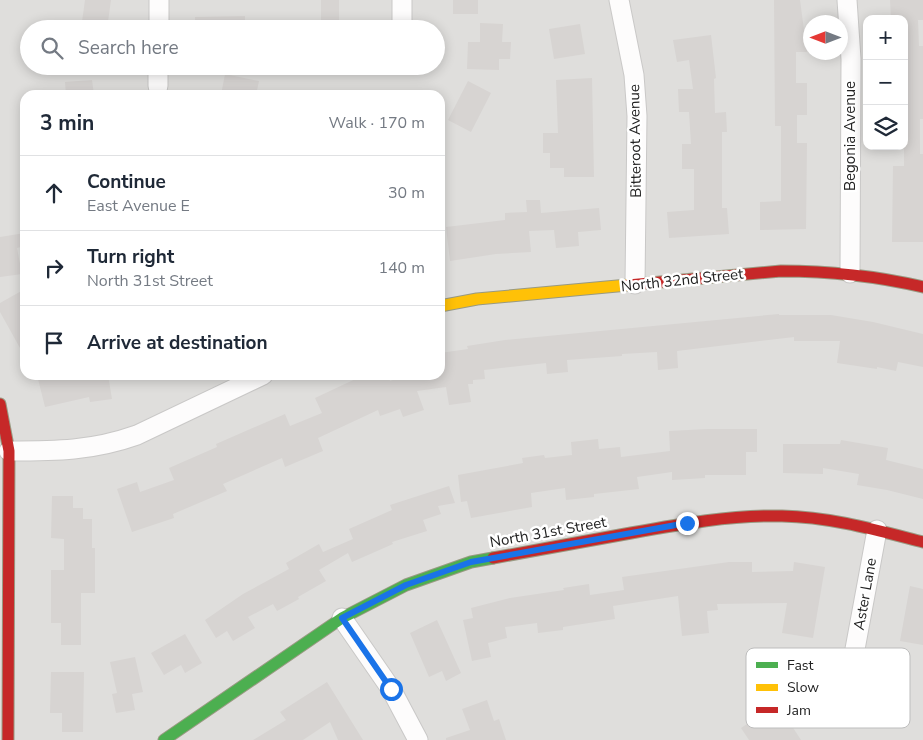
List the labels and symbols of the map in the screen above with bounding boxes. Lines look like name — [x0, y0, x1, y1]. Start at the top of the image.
north arrow — [803, 15, 848, 60]
street label: Begonia Avenue — [840, 81, 860, 191]
street label: Bitteroot Avenue — [624, 84, 646, 198]
street label: North 32nd Street — [620, 264, 745, 296]
street label: North 31st Street — [488, 512, 609, 552]
route end — [676, 512, 699, 535]
street label: Aster Lane — [849, 556, 881, 632]
legend — [746, 648, 910, 728]
text: Fast — [787, 656, 813, 675]
route start — [380, 678, 403, 701]
text: Slow — [787, 678, 819, 697]
text: Jam — [786, 701, 811, 720]

